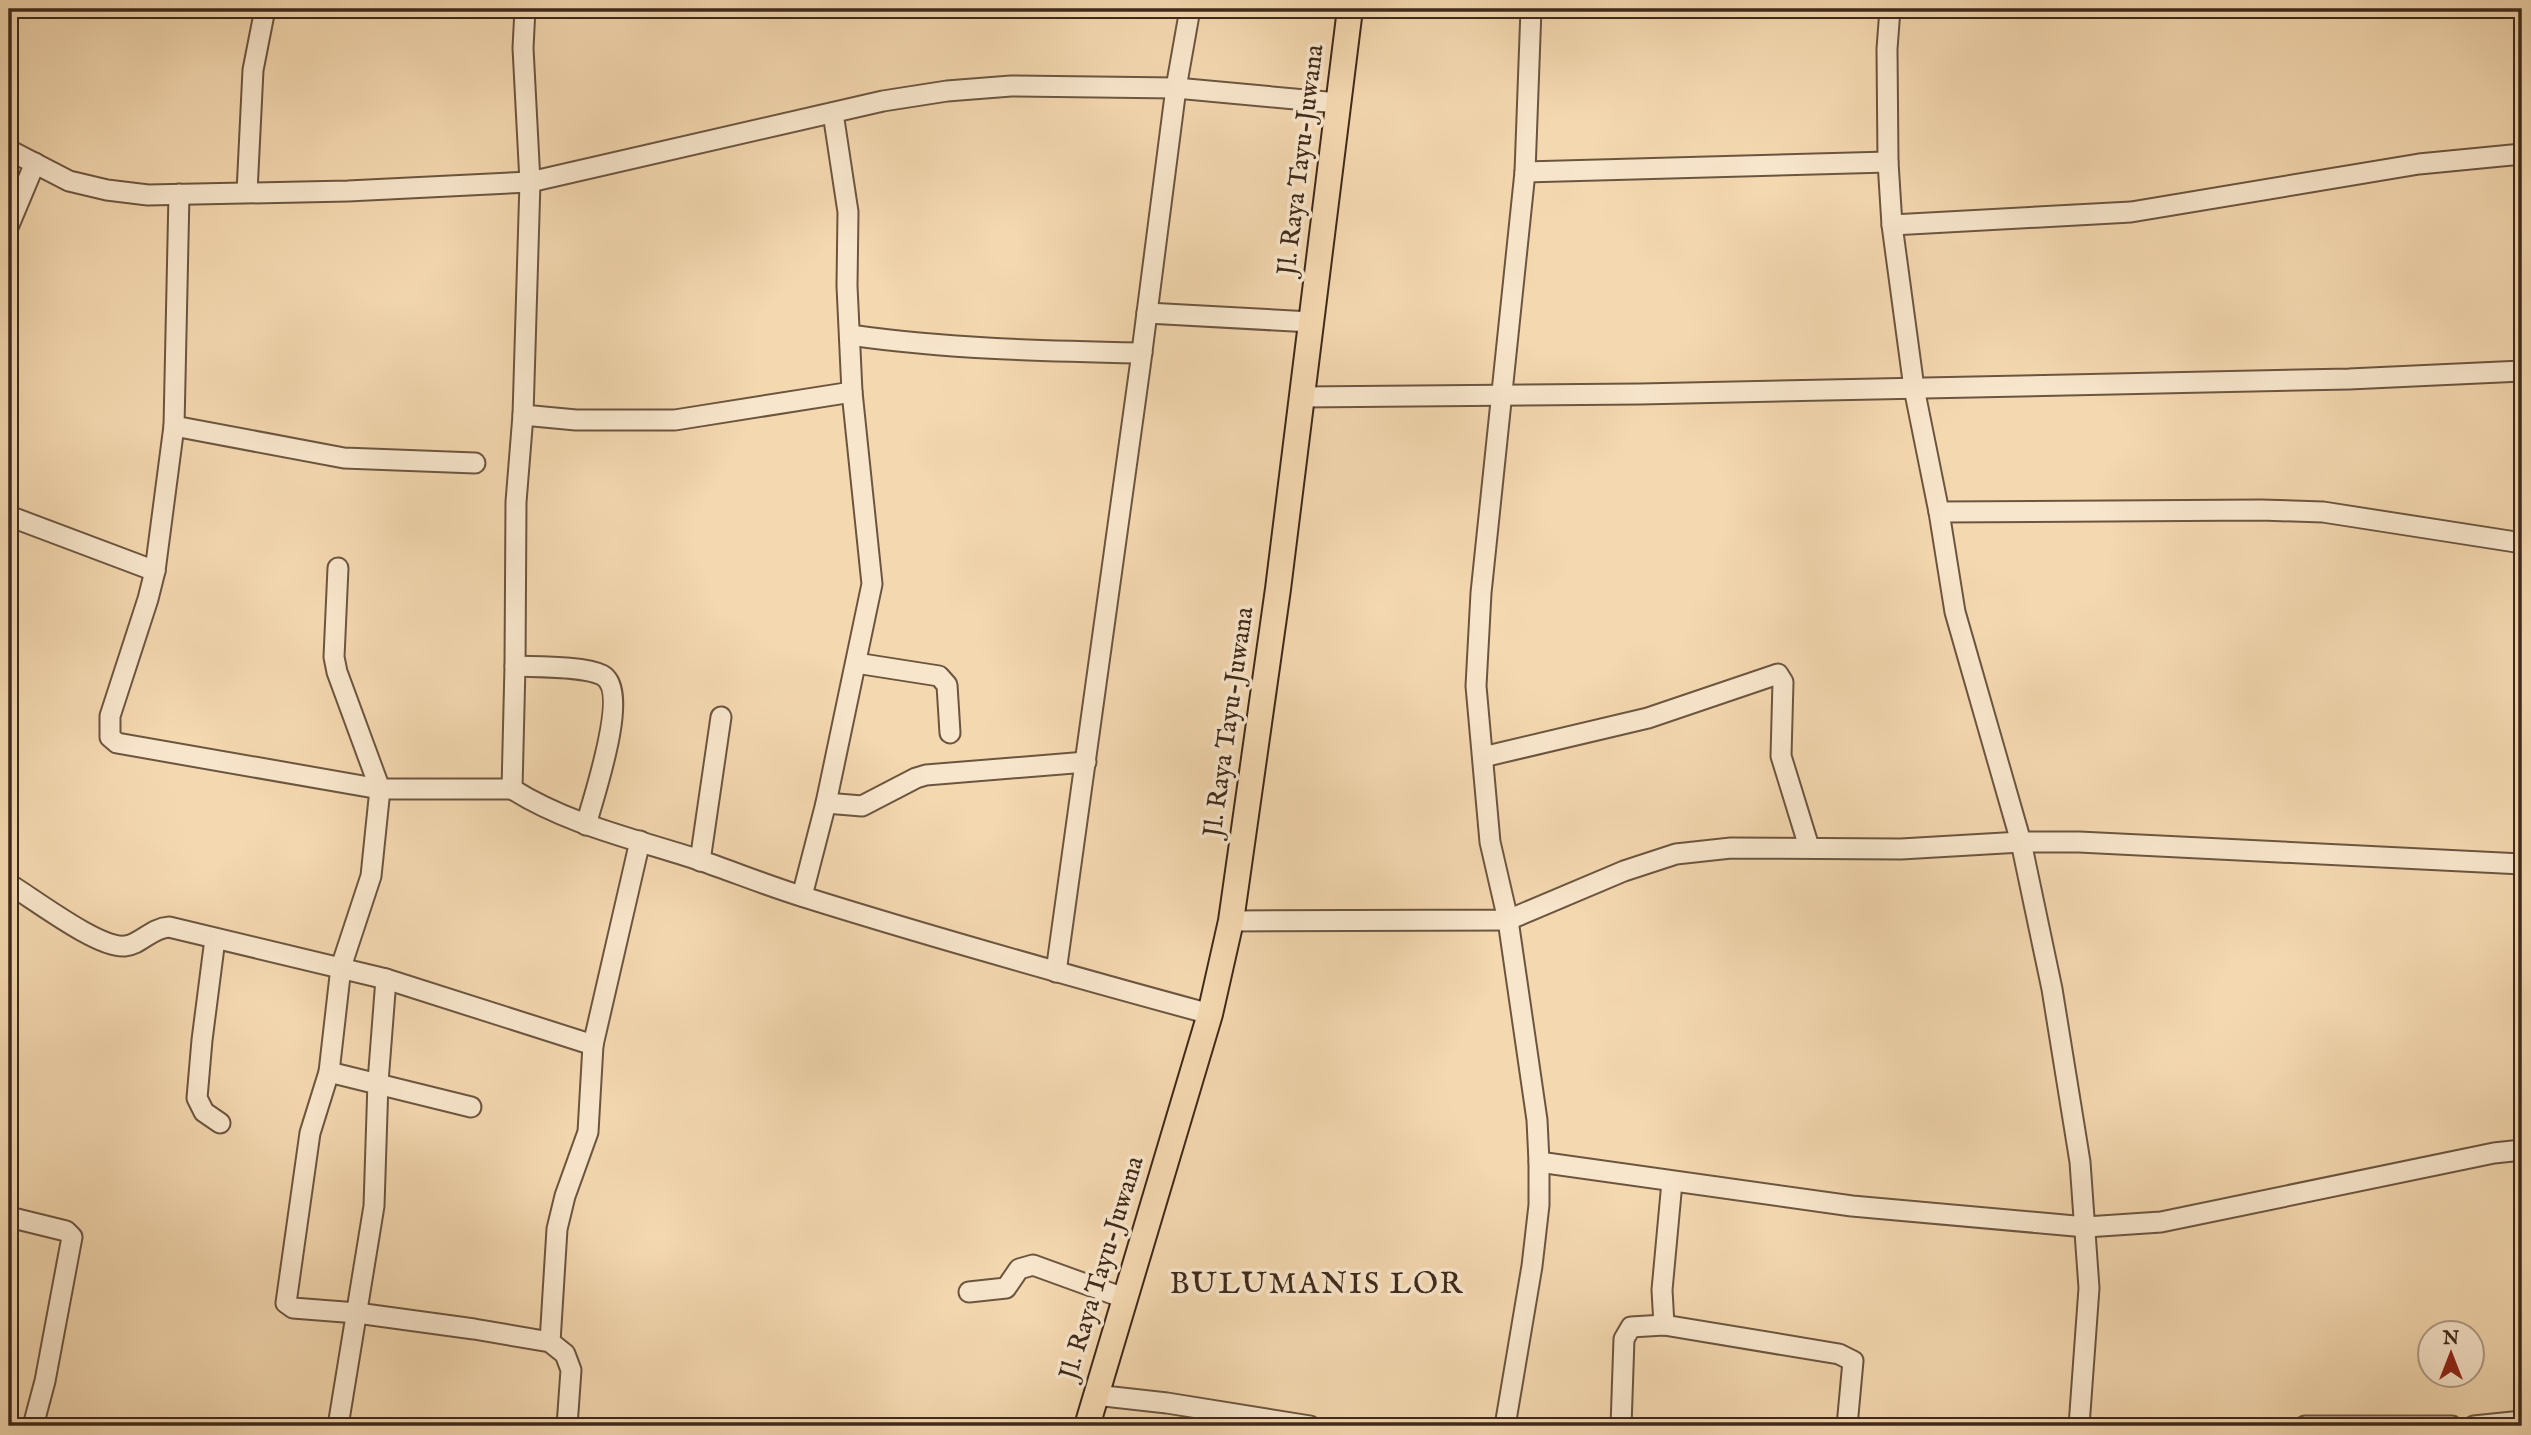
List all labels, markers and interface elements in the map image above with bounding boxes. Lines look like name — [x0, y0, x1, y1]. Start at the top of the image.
street label: Jl. Raya Tayu-Juwana — [1270, 42, 1332, 280]
street label: Jl. Raya Tayu-Juwana — [1196, 604, 1262, 842]
street label: Jl. Raya Tayu-Juwana — [1051, 1151, 1152, 1387]
district label: BULUMANIS LOR — [1170, 1266, 1464, 1304]
north arrow — [2416, 1320, 2486, 1390]
text: N — [2442, 1327, 2460, 1351]

